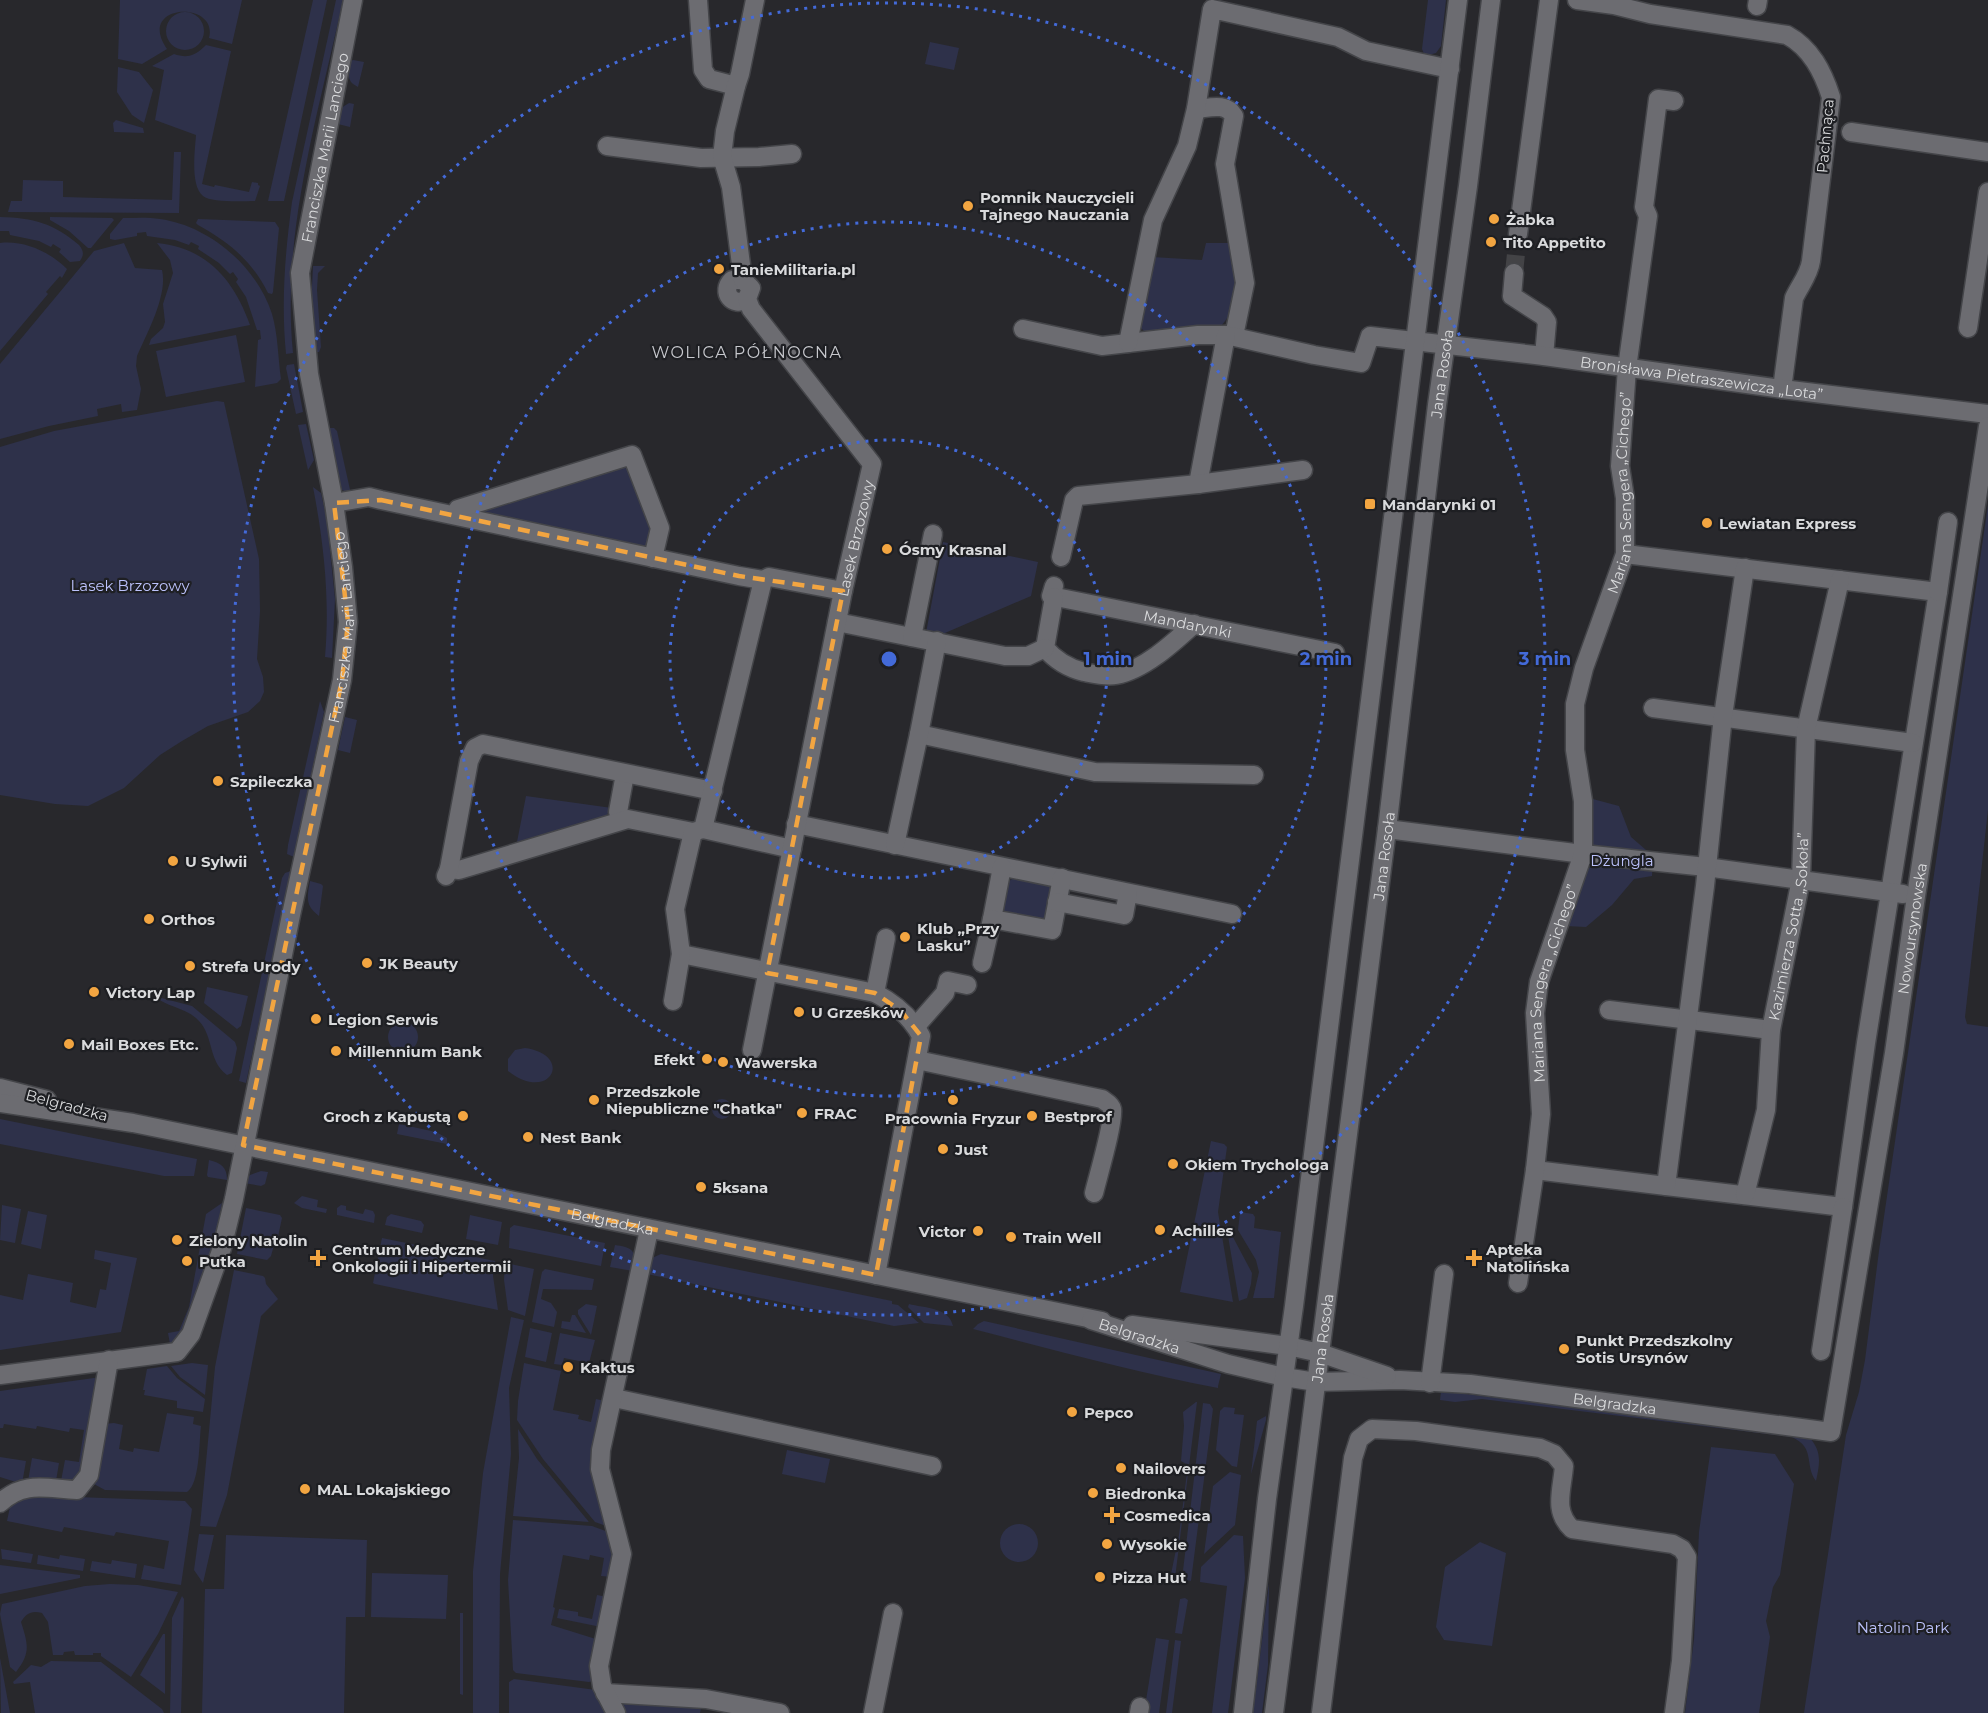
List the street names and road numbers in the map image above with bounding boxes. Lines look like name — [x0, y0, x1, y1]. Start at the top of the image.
street label: Franciszka Marii Lanciego — [297, 51, 352, 244]
street label: Pachnąca — [1812, 98, 1838, 174]
street label: Jana Rosoła — [1426, 328, 1457, 420]
street label: Bronisława Pietraszewicza „Lota” — [1579, 352, 1824, 403]
street label: Mariana Sengera „Cichego” — [1602, 391, 1635, 596]
street label: Lasek Brzozowy — [833, 477, 878, 598]
street label: Franciszka Marii Lanciego — [323, 530, 358, 725]
street label: Mandarynki — [1142, 605, 1234, 642]
street label: Jana Rosoła — [1368, 811, 1398, 902]
street label: Kazimierza Sotta „Sokoła” — [1764, 832, 1812, 1022]
street label: Nowoursynowska — [1893, 861, 1930, 996]
street label: Mariana Sengera „Cichego” — [1525, 882, 1581, 1083]
street label: Belgradzka — [24, 1085, 110, 1125]
street label: Belgradzka — [569, 1203, 656, 1239]
street label: Jana Rosoła — [1307, 1293, 1337, 1385]
street label: Belgradzka — [1096, 1314, 1183, 1358]
street label: Belgradzka — [1572, 1388, 1658, 1418]

